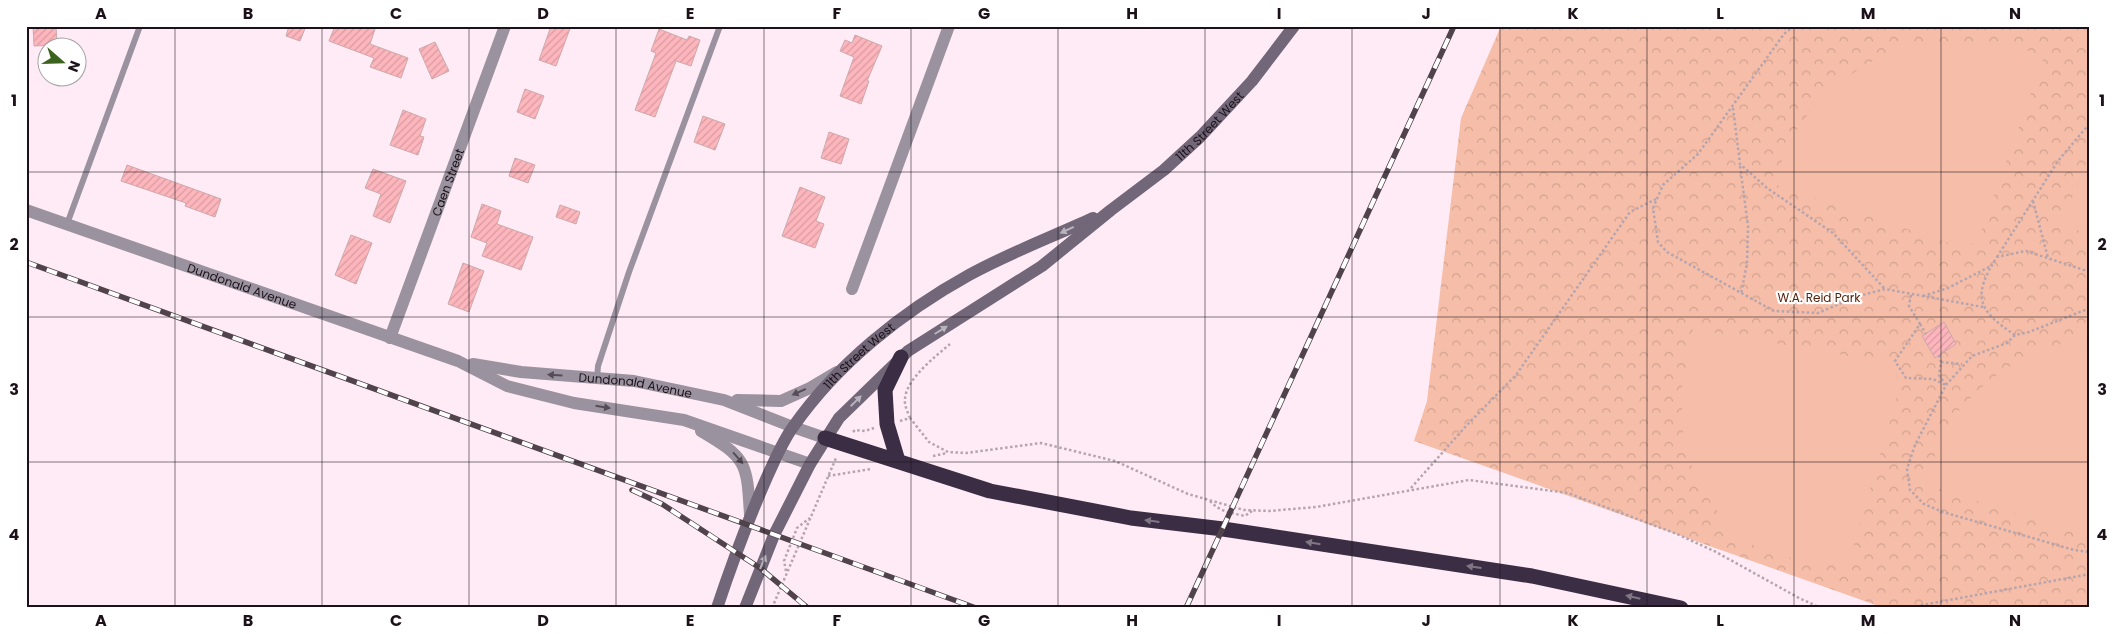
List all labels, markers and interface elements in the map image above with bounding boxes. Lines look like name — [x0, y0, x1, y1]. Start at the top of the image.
text: A — [95, 2, 107, 25]
text: B — [243, 2, 253, 25]
text: C — [390, 2, 402, 25]
text: D — [537, 2, 549, 25]
text: E — [686, 2, 694, 25]
text: F — [833, 2, 842, 25]
text: G — [978, 2, 990, 25]
text: H — [1126, 2, 1138, 25]
text: I — [1277, 2, 1281, 25]
text: J — [1421, 2, 1431, 25]
text: K — [1567, 2, 1579, 25]
text: L — [1716, 2, 1724, 25]
text: M — [1861, 2, 1875, 25]
text: N — [2009, 2, 2021, 25]
north arrow — [38, 38, 88, 88]
text: N — [63, 58, 85, 75]
street label: 11th Street West — [1171, 87, 1247, 164]
text: 1 — [11, 89, 17, 112]
text: 1 — [2099, 89, 2105, 112]
street label: Caen Street — [427, 146, 468, 218]
one-way arrow — [1060, 226, 1074, 234]
text: 2 — [9, 233, 19, 256]
text: 2 — [2097, 233, 2107, 256]
street label: Dundonald Avenue — [185, 259, 299, 313]
park label: W.A. Reid Park — [1778, 289, 1861, 306]
street label: 11th Street West — [819, 318, 898, 392]
one-way arrow — [935, 325, 948, 334]
street label: Dundonald Avenue — [578, 368, 694, 402]
one-way arrow — [547, 370, 563, 378]
text: 3 — [9, 378, 19, 401]
text: 3 — [2097, 378, 2107, 401]
one-way arrow — [792, 389, 806, 397]
one-way arrow — [850, 395, 862, 407]
one-way arrow — [595, 404, 611, 412]
one-way arrow — [732, 452, 743, 465]
one-way arrow — [1144, 517, 1160, 525]
text: 4 — [9, 523, 20, 546]
text: 4 — [2097, 523, 2108, 546]
one-way arrow — [1305, 539, 1321, 547]
one-way arrow — [759, 555, 767, 569]
one-way arrow — [1465, 563, 1481, 571]
one-way arrow — [1626, 593, 1641, 601]
text: A — [95, 609, 107, 632]
text: B — [243, 609, 253, 632]
text: C — [390, 609, 402, 632]
text: D — [537, 609, 549, 632]
text: E — [686, 609, 694, 632]
text: F — [833, 609, 842, 632]
text: G — [978, 609, 990, 632]
text: H — [1126, 609, 1138, 632]
text: I — [1277, 609, 1281, 632]
text: J — [1421, 609, 1431, 632]
text: K — [1567, 609, 1579, 632]
text: L — [1716, 609, 1724, 632]
text: M — [1861, 609, 1875, 632]
text: N — [2009, 609, 2021, 632]

